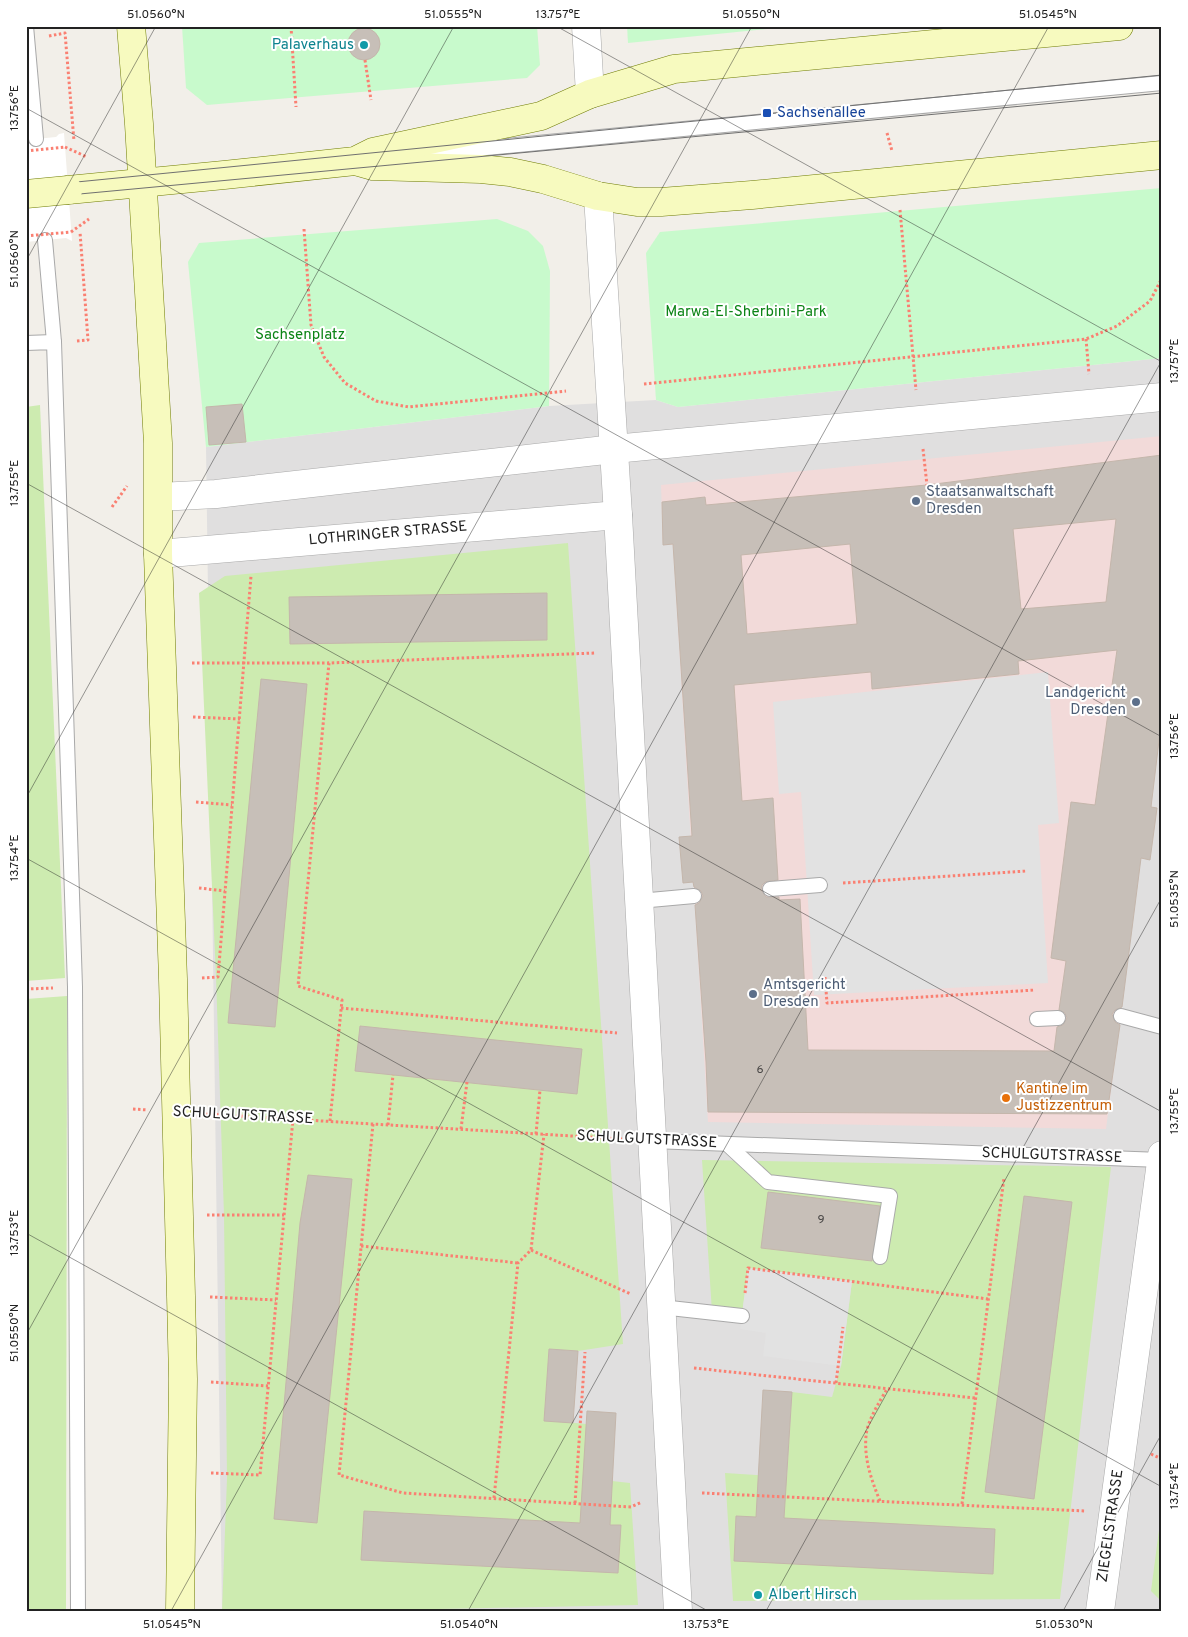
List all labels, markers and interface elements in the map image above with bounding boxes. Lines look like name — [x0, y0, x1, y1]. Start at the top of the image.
text: 51.0560°N — [127, 7, 185, 23]
text: 51.0555°N — [424, 7, 482, 23]
text: 13.757°E — [535, 7, 581, 23]
text: 51.0550°N — [722, 7, 780, 23]
text: 51.0545°N — [1019, 7, 1077, 23]
place label: Palaverhaus — [272, 36, 354, 55]
marker: Palaverhaus — [358, 39, 370, 51]
text: 13.756°E — [7, 85, 23, 131]
place label: Sachsenallee — [777, 104, 866, 123]
marker: Sachsenallee — [761, 107, 773, 119]
text: 51.0560°N — [7, 230, 23, 288]
park label: Marwa-El-Sherbini-Park — [665, 303, 827, 322]
park label: Sachsenplatz — [255, 326, 345, 345]
text: 13.757°E — [1167, 338, 1183, 384]
text: 13.755°E — [7, 460, 23, 506]
place label: Staatsanwaltschaft Dresden — [926, 483, 1054, 519]
marker: Staatsanwaltschaft Dresden — [910, 495, 922, 507]
street label: LOTHRINGER STRASSE — [308, 518, 468, 550]
place label: Landgericht Dresden — [1045, 684, 1126, 720]
marker: Landgericht Dresden — [1130, 696, 1142, 708]
text: 13.756°E — [1167, 713, 1183, 759]
text: 13.754°E — [7, 835, 23, 881]
text: 51.0535°N — [1167, 870, 1183, 928]
place label: Amtsgericht Dresden — [763, 976, 846, 1012]
marker: Amtsgericht Dresden — [747, 988, 759, 1000]
house number: 6 — [756, 1062, 764, 1078]
place label: Kantine im Justizzentrum — [1016, 1080, 1112, 1116]
text: 13.755°E — [1167, 1088, 1183, 1134]
marker: Kantine im Justizzentrum — [1000, 1092, 1012, 1104]
street label: SCHULGUTSTRASSE — [172, 1103, 314, 1129]
street label: SCHULGUTSTRASSE — [576, 1127, 718, 1153]
street label: SCHULGUTSTRASSE — [981, 1144, 1123, 1168]
text: 13.753°E — [7, 1210, 23, 1256]
house number: 9 — [817, 1212, 825, 1228]
text: 51.0550°N — [7, 1304, 23, 1362]
text: 13.754°E — [1167, 1463, 1183, 1509]
street label: ZIEGELSTRASSE — [1094, 1468, 1128, 1584]
place label: Albert Hirsch — [768, 1586, 857, 1605]
marker: Albert Hirsch — [752, 1589, 764, 1601]
text: 51.0545°N — [143, 1617, 201, 1633]
text: 51.0540°N — [440, 1617, 498, 1633]
text: 13.753°E — [683, 1617, 729, 1633]
text: 51.0530°N — [1035, 1617, 1093, 1633]

